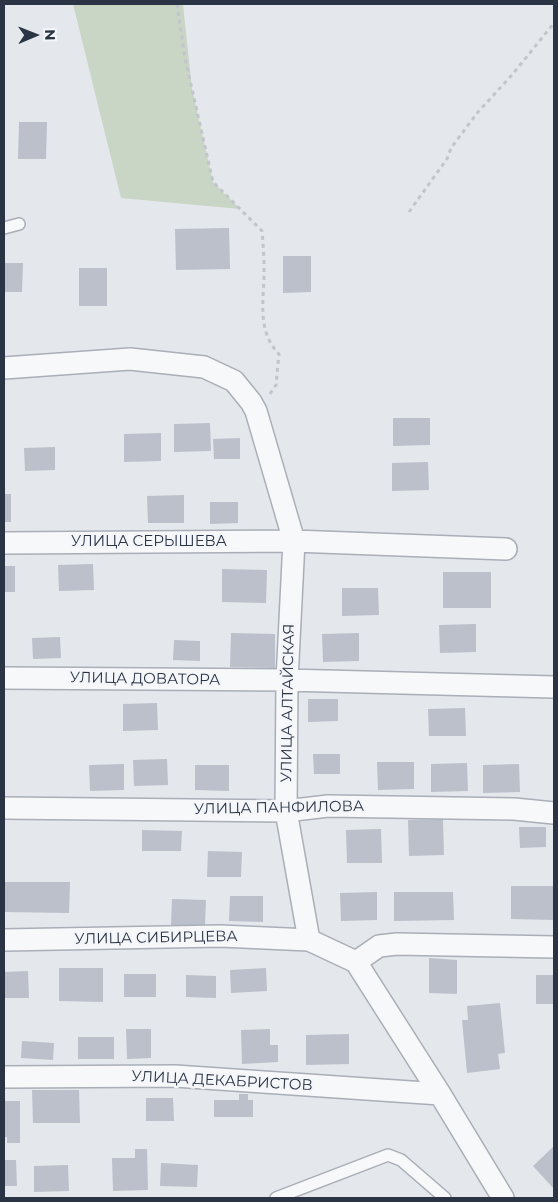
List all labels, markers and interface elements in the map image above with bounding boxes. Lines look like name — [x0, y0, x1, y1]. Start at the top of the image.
north arrow — [10, 10, 60, 60]
text: N — [41, 29, 59, 41]
street label: УЛИЦА СЕРЫШЕВА — [71, 533, 227, 551]
street label: УЛИЦА АЛТАЙСКАЯ — [278, 624, 298, 782]
street label: УЛИЦА ДОВАТОРА — [70, 669, 220, 689]
street label: УЛИЦА ПАНФИЛОВА — [194, 798, 364, 818]
street label: УЛИЦА СИБИРЦЕВА — [74, 928, 238, 948]
street label: УЛИЦА ДЕКАБРИСТОВ — [131, 1067, 313, 1095]

